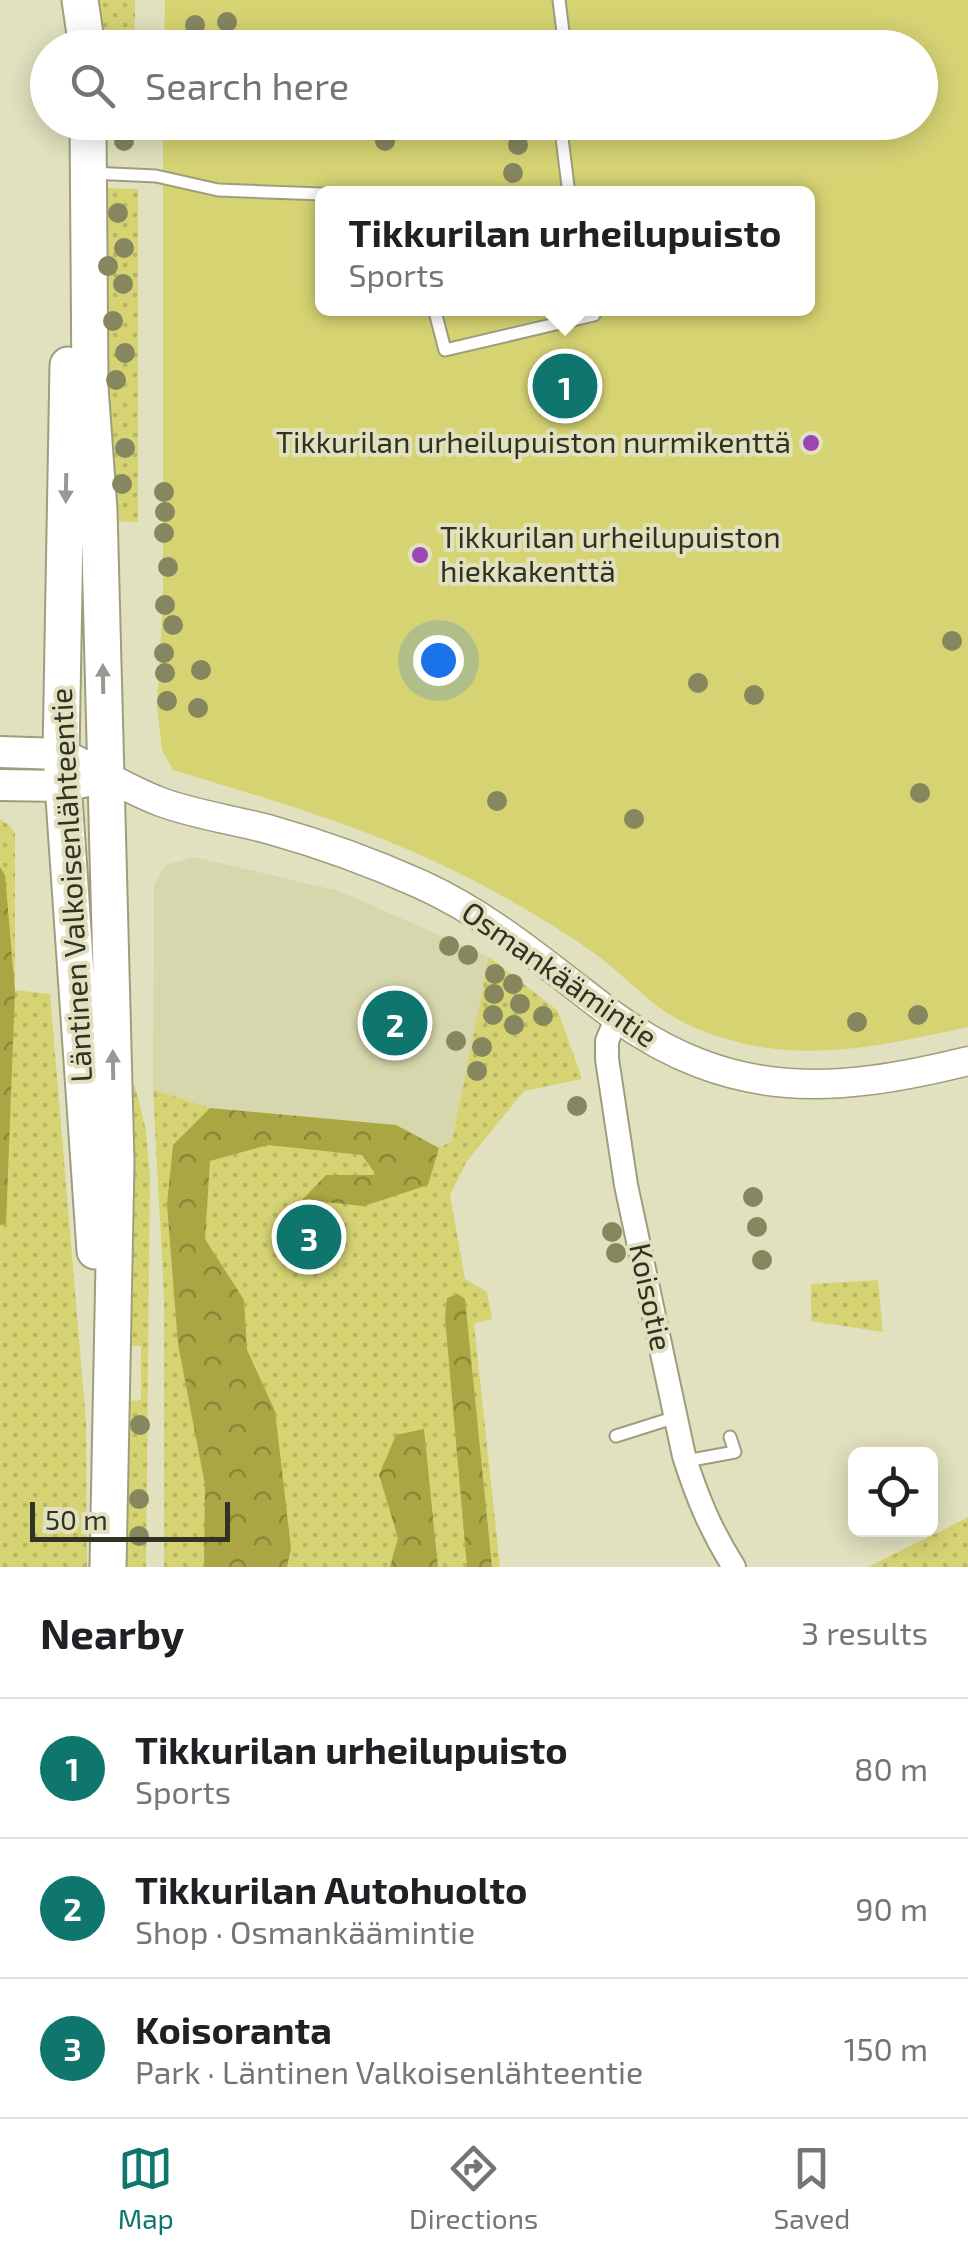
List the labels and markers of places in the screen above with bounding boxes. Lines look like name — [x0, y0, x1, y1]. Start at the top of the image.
pin: 1 — [532, 348, 598, 424]
place label: Tikkurilan urheilupuiston nurmikenttä — [276, 423, 791, 459]
marker: Tikkurilan urheilupuiston nurmikenttä — [800, 432, 822, 454]
place label: Tikkurilan urheilupuiston hiekkakenttä — [440, 518, 781, 588]
marker: Tikkurilan urheilupuiston hiekkakenttä — [409, 544, 431, 566]
pin: 2 — [362, 986, 428, 1060]
pin: 3 — [276, 1200, 342, 1274]

